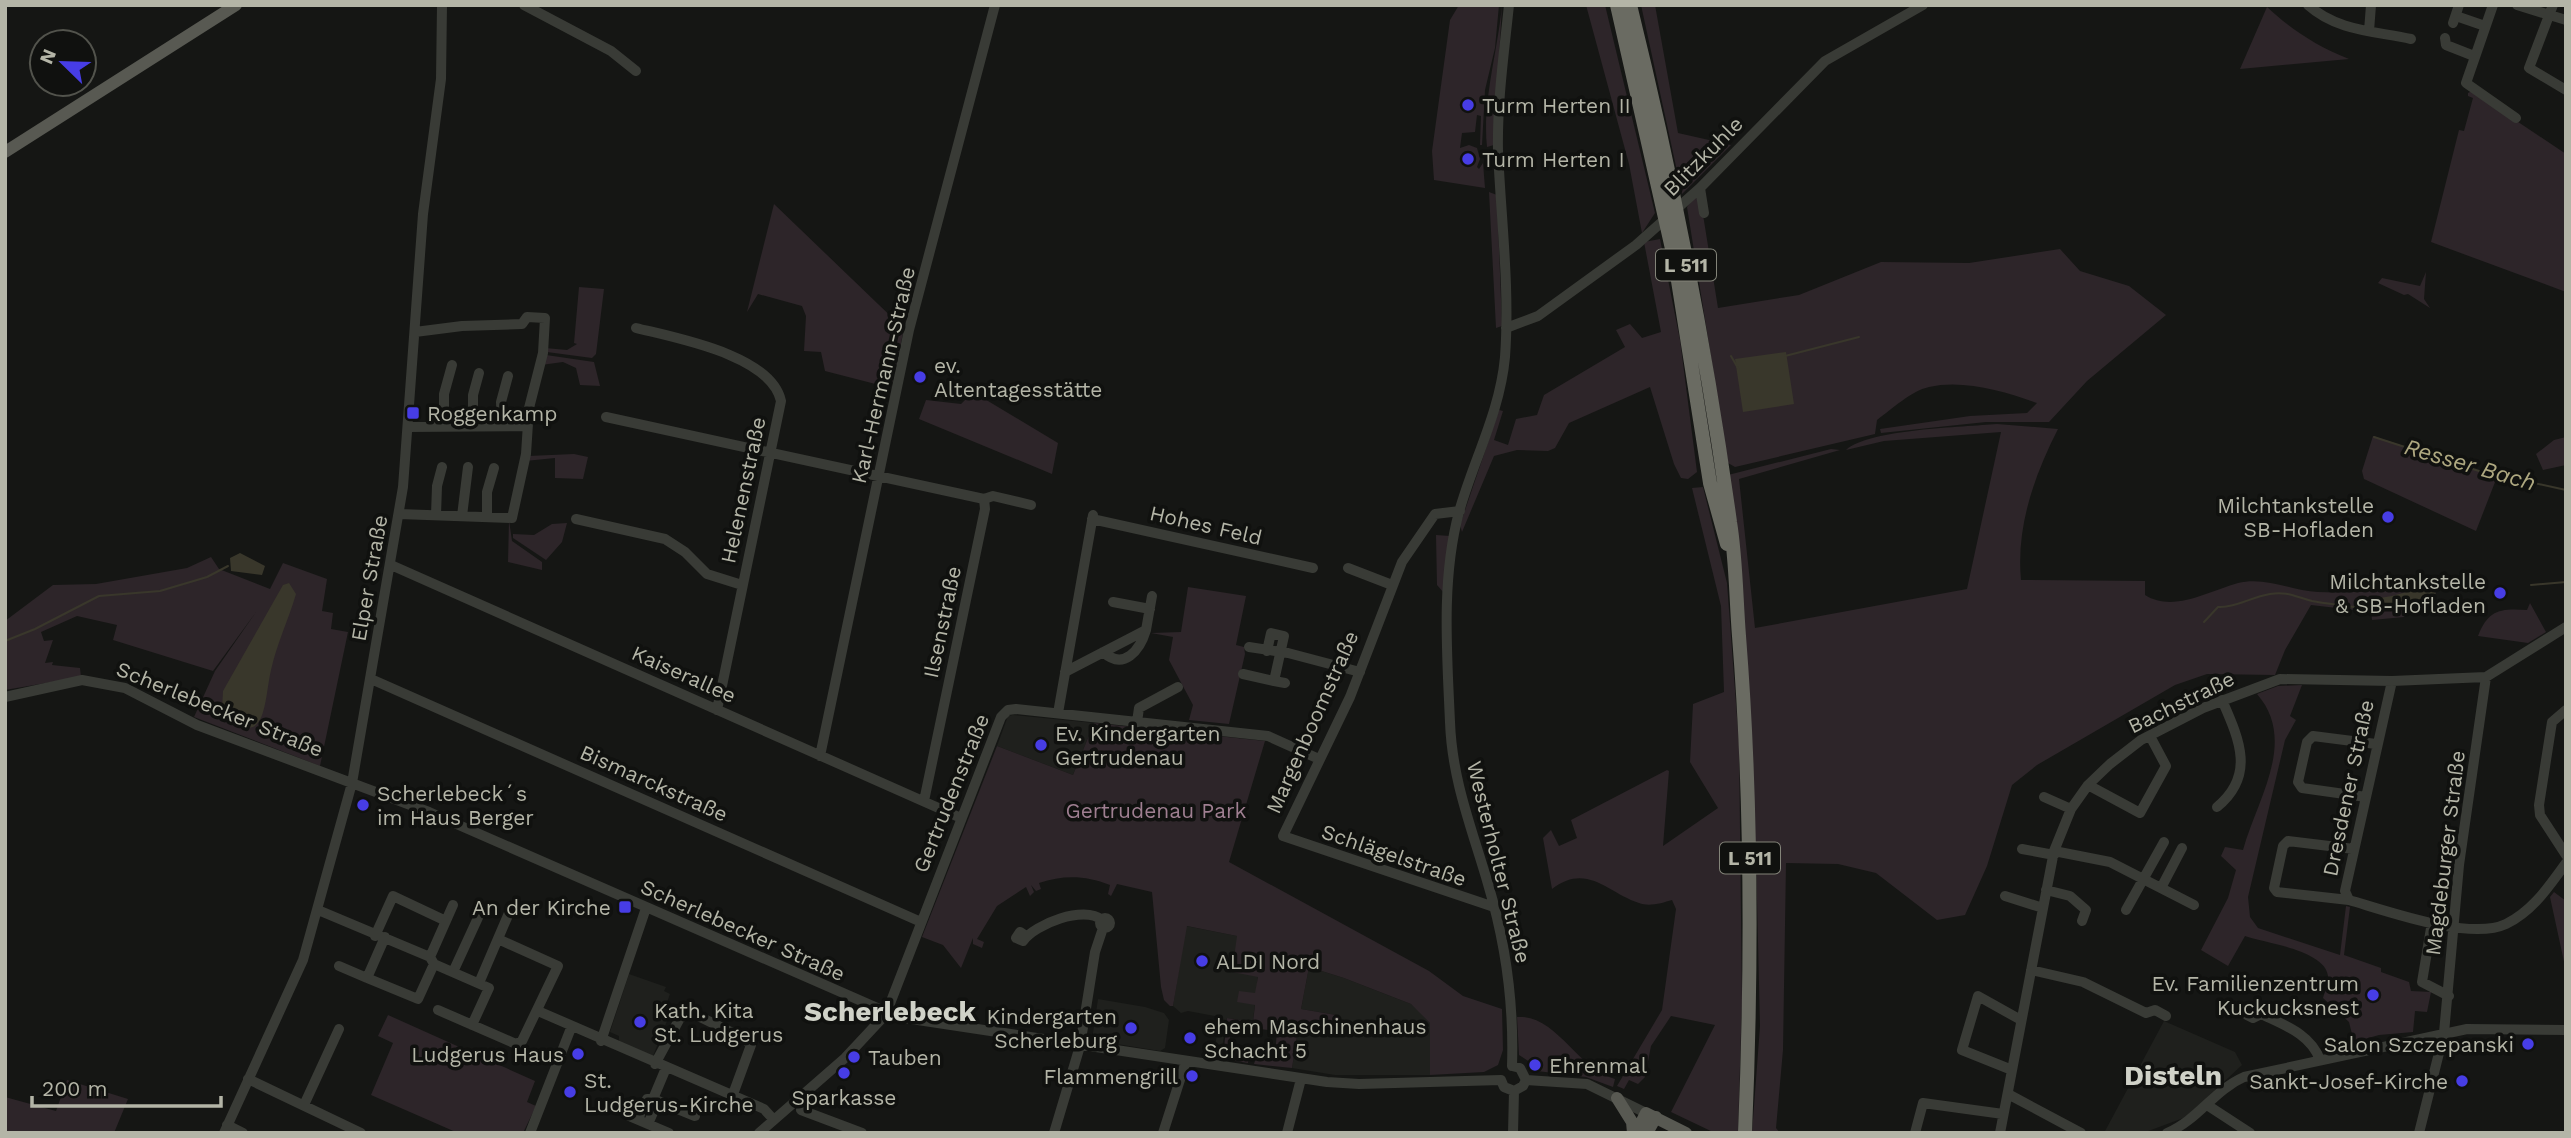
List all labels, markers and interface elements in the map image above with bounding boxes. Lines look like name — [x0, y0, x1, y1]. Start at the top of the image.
north arrow — [28, 28, 98, 98]
text: N — [34, 46, 61, 68]
place label: Turm Herten II — [1482, 93, 1631, 118]
marker: Turm Herten II — [1460, 97, 1476, 113]
street label: Blitzkuhle — [1658, 111, 1748, 201]
place label: Turm Herten I — [1482, 147, 1625, 172]
marker: Turm Herten I — [1460, 151, 1476, 167]
road number: L 511 — [1656, 249, 1716, 280]
street label: Karl-Hermann-Straße — [846, 264, 920, 486]
place label: ev. Altentagesstätte — [934, 353, 1102, 402]
marker: ev. Altentagesstätte — [912, 369, 928, 385]
place label: Roggenkamp — [427, 401, 557, 426]
marker: Roggenkamp — [405, 405, 421, 421]
street label: Helenenstraße — [715, 414, 771, 566]
water label: Resser Bach — [2401, 433, 2539, 497]
place label: Milchtankstelle SB-Hofladen — [2217, 493, 2374, 542]
street label: Hohes Feld — [1147, 500, 1265, 550]
marker: Milchtankstelle SB-Hofladen — [2380, 509, 2396, 525]
street label: Elper Straße — [346, 513, 392, 643]
street label: Ilsenstraße — [918, 564, 966, 680]
place label: Milchtankstelle & SB-Hofladen — [2329, 569, 2486, 618]
marker: Milchtankstelle & SB-Hofladen — [2492, 585, 2508, 601]
street label: Margenboomstraße — [1260, 627, 1364, 817]
street label: Kaiserallee — [628, 640, 740, 708]
street label: Scherlebecker Straße — [113, 656, 327, 762]
street label: Bachstraße — [2124, 665, 2238, 739]
street label: Dresdener Straße — [2317, 698, 2379, 878]
street label: Gertrudenstraße — [908, 710, 994, 876]
place label: Ev. Kindergarten Gertrudenau — [1055, 721, 1220, 770]
marker: Ev. Kindergarten Gertrudenau — [1033, 737, 1049, 753]
street label: Bismarckstraße — [576, 739, 732, 827]
street label: Magdeburger Straße — [2420, 749, 2470, 957]
street label: Westerholter Straße — [1462, 758, 1536, 966]
place label: Scherlebeck´s im Haus Berger — [377, 781, 534, 830]
marker: Scherlebeck´s im Haus Berger — [355, 797, 371, 813]
park label: Gertrudenau Park — [1065, 798, 1247, 823]
street label: Schlägelstraße — [1318, 819, 1470, 891]
road number: L 511 — [1720, 842, 1780, 874]
street label: Scherlebecker Straße — [637, 874, 849, 986]
place label: An der Kirche — [472, 895, 611, 920]
marker: An der Kirche — [617, 899, 633, 915]
place label: ALDI Nord — [1216, 949, 1320, 974]
marker: ALDI Nord — [1194, 953, 1210, 969]
place label: Ev. Familienzentrum Kuckucksnest — [2151, 971, 2359, 1020]
marker: Ev. Familienzentrum Kuckucksnest — [2365, 987, 2381, 1003]
district label: Scherlebeck — [804, 995, 977, 1028]
place label: Kath. Kita St. Ludgerus — [654, 998, 783, 1047]
place label: Kindergarten Scherleburg — [986, 1004, 1118, 1053]
marker: Kath. Kita St. Ludgerus — [632, 1014, 648, 1030]
place label: ehem Maschinenhaus Schacht 5 — [1204, 1014, 1427, 1063]
marker: Kindergarten Scherleburg — [1123, 1020, 1139, 1036]
marker: ehem Maschinenhaus Schacht 5 — [1182, 1030, 1198, 1046]
place label: Salon Szczepanski — [2324, 1032, 2514, 1057]
marker: Salon Szczepanski — [2520, 1036, 2536, 1052]
place label: Ludgerus Haus — [411, 1042, 564, 1067]
place label: Tauben — [868, 1045, 942, 1070]
marker: Ludgerus Haus — [570, 1046, 586, 1062]
marker: Tauben — [846, 1049, 862, 1065]
place label: Ehrenmal — [1549, 1053, 1648, 1078]
marker: Ehrenmal — [1527, 1057, 1543, 1073]
district label: Disteln — [2124, 1059, 2222, 1092]
scale bar — [32, 1064, 220, 1108]
place label: Flammengrill — [1044, 1064, 1179, 1089]
marker: Sparkasse — [836, 1065, 852, 1081]
place label: St. Ludgerus-Kirche — [584, 1068, 754, 1117]
marker: Flammengrill — [1184, 1068, 1200, 1084]
place label: Sankt-Josef-Kirche — [2249, 1069, 2448, 1094]
marker: Sankt-Josef-Kirche — [2454, 1073, 2470, 1089]
text: 200 m — [42, 1076, 108, 1101]
marker: St. Ludgerus-Kirche — [562, 1084, 578, 1100]
place label: Sparkasse — [792, 1085, 896, 1110]

